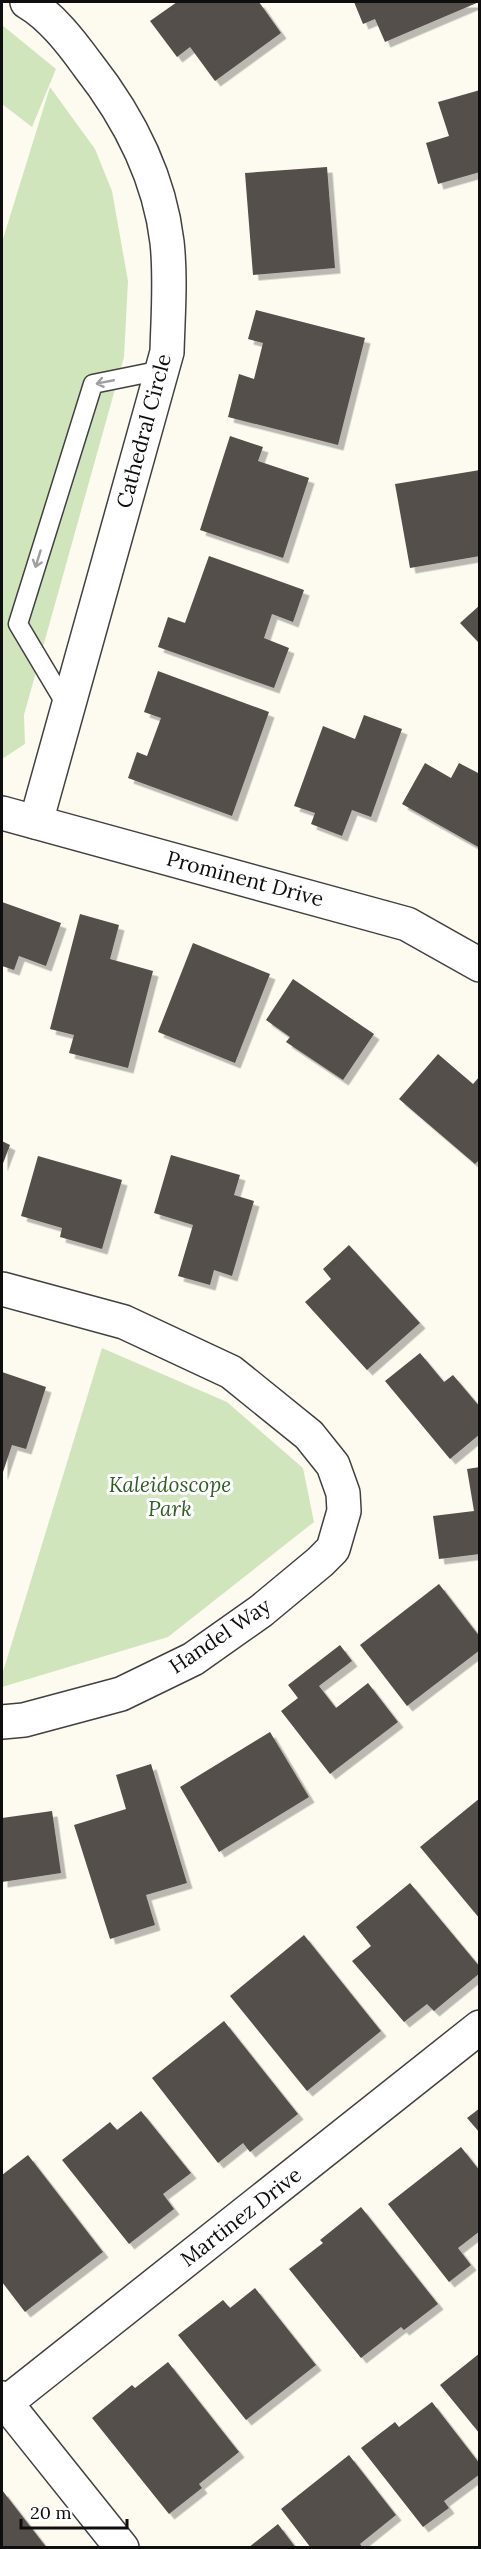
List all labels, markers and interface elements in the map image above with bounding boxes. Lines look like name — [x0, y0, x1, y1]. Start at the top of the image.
street label: Cathedral Circle — [110, 351, 177, 511]
one-way arrow — [95, 377, 115, 388]
one-way arrow — [32, 549, 43, 568]
street label: Prominent Drive — [164, 845, 327, 912]
park label: Kaleidoscope Park — [109, 1471, 231, 1522]
street label: Handel Way — [164, 1592, 276, 1679]
street label: Martinez Drive — [175, 2161, 307, 2272]
scale bar — [21, 2492, 128, 2530]
text: 20 m — [30, 2501, 72, 2524]

